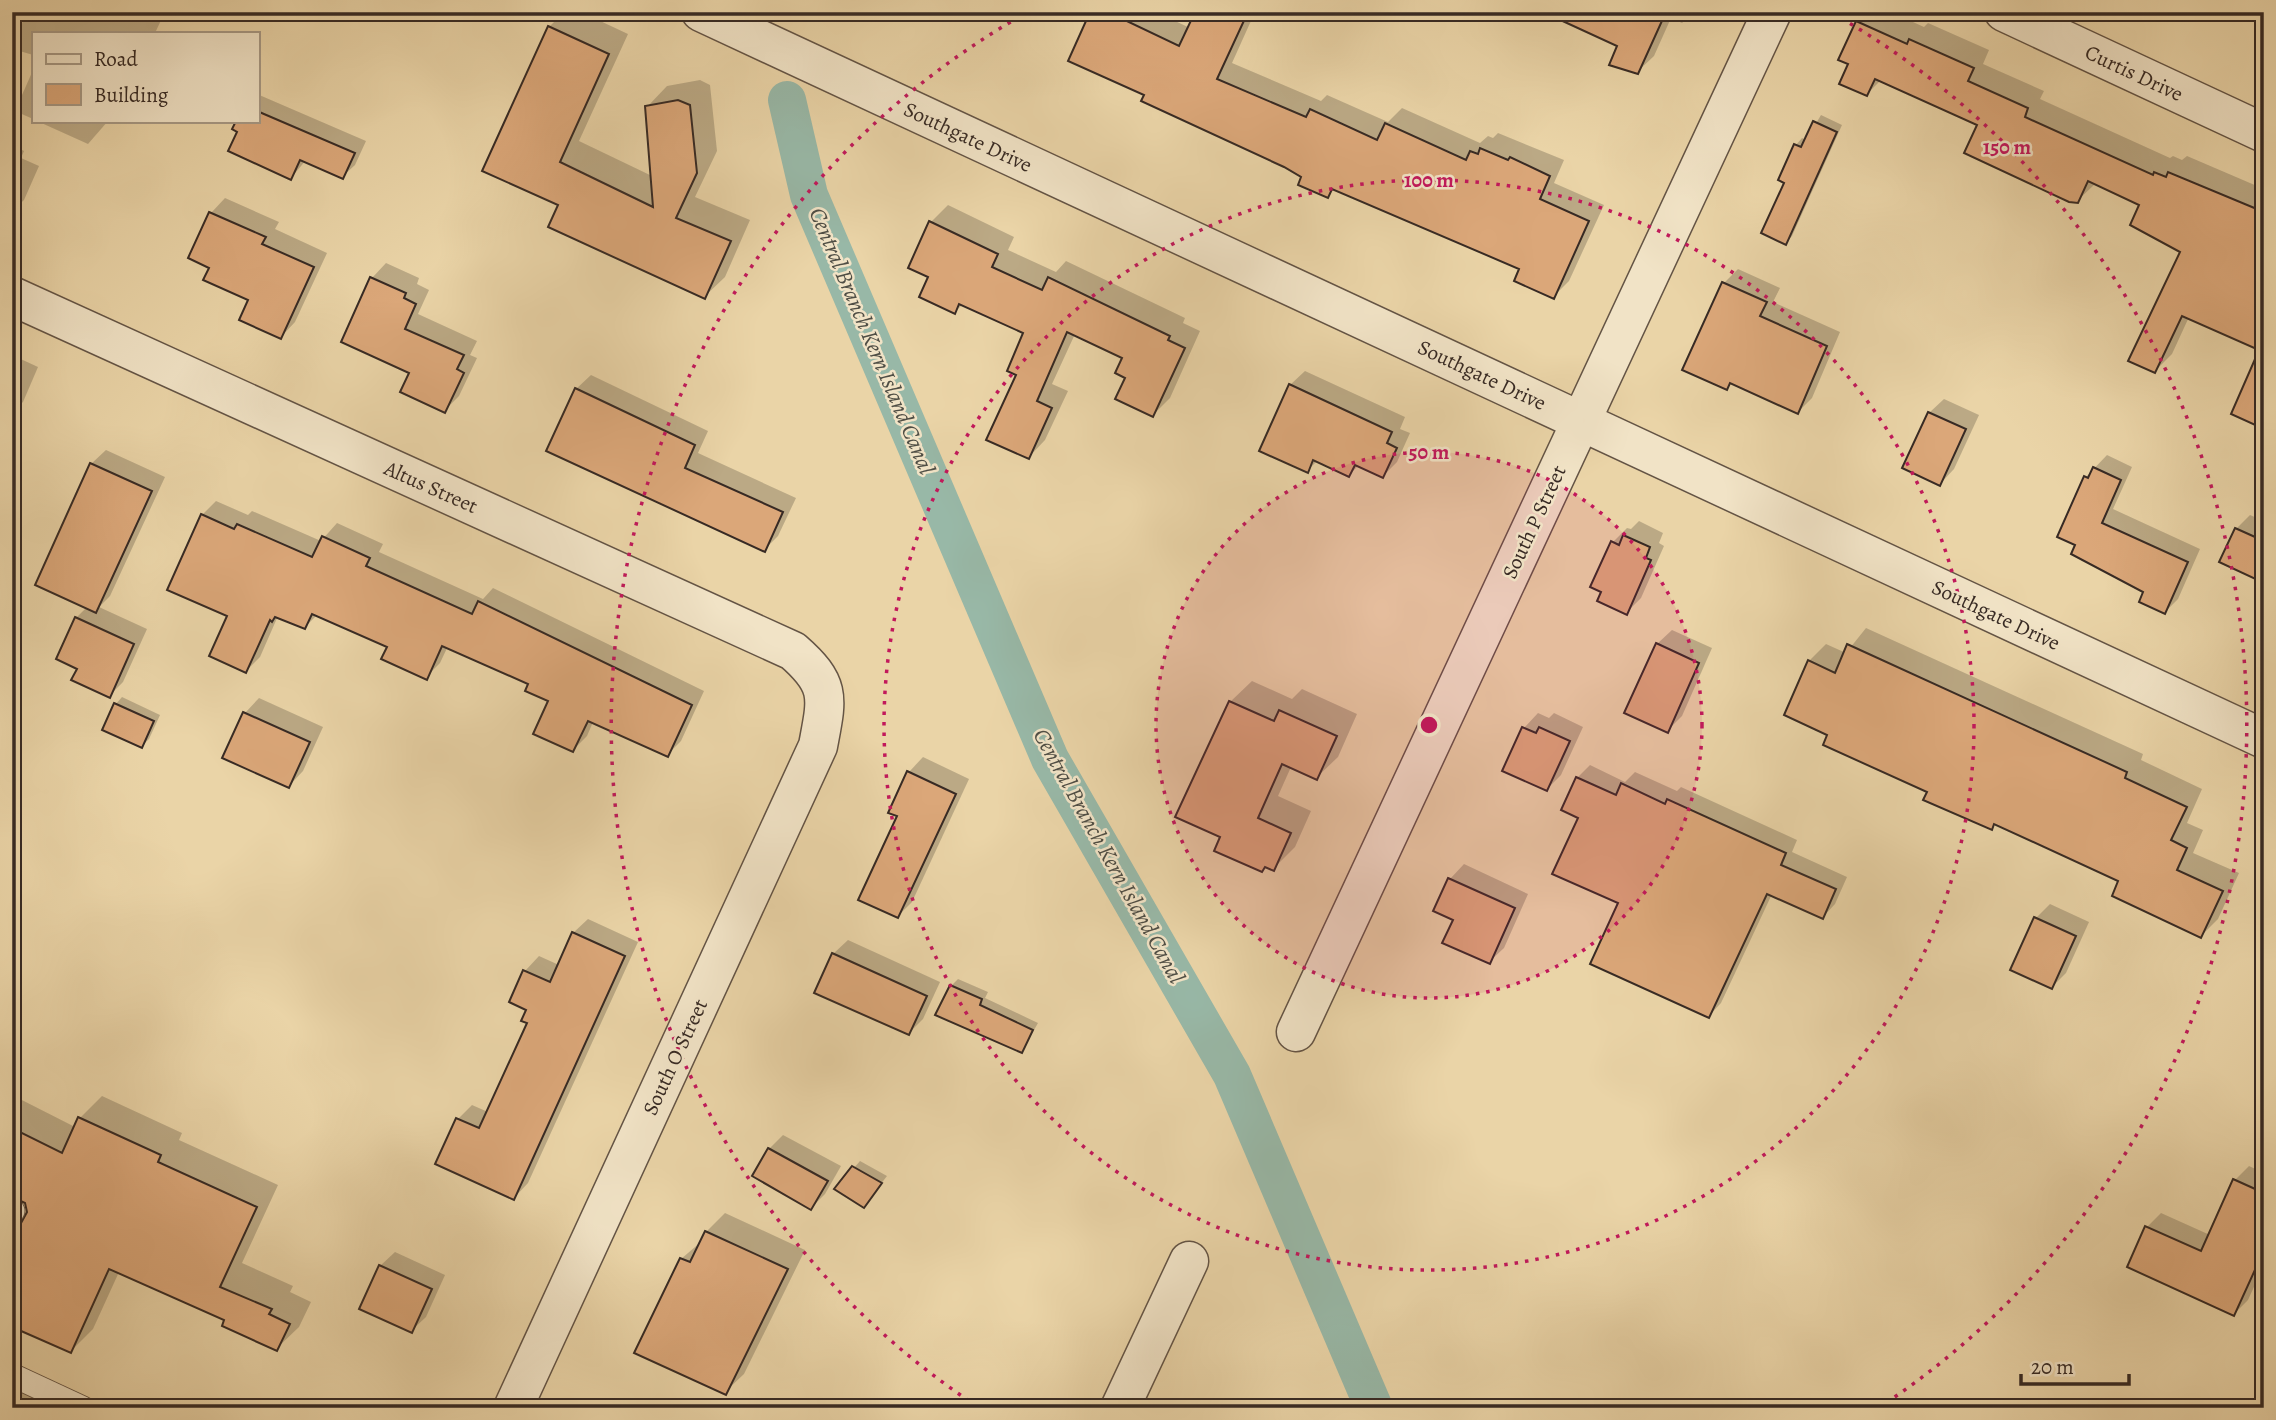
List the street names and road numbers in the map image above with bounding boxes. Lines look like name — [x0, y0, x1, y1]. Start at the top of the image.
street label: Curtis Drive — [2080, 38, 2188, 108]
street label: Southgate Drive — [899, 95, 1037, 179]
street label: Southgate Drive — [1413, 333, 1551, 417]
street label: Altus Street — [379, 454, 482, 520]
street label: South P Street — [1495, 461, 1573, 583]
street label: Southgate Drive — [1927, 573, 2065, 657]
street label: South O Street — [636, 994, 714, 1120]

